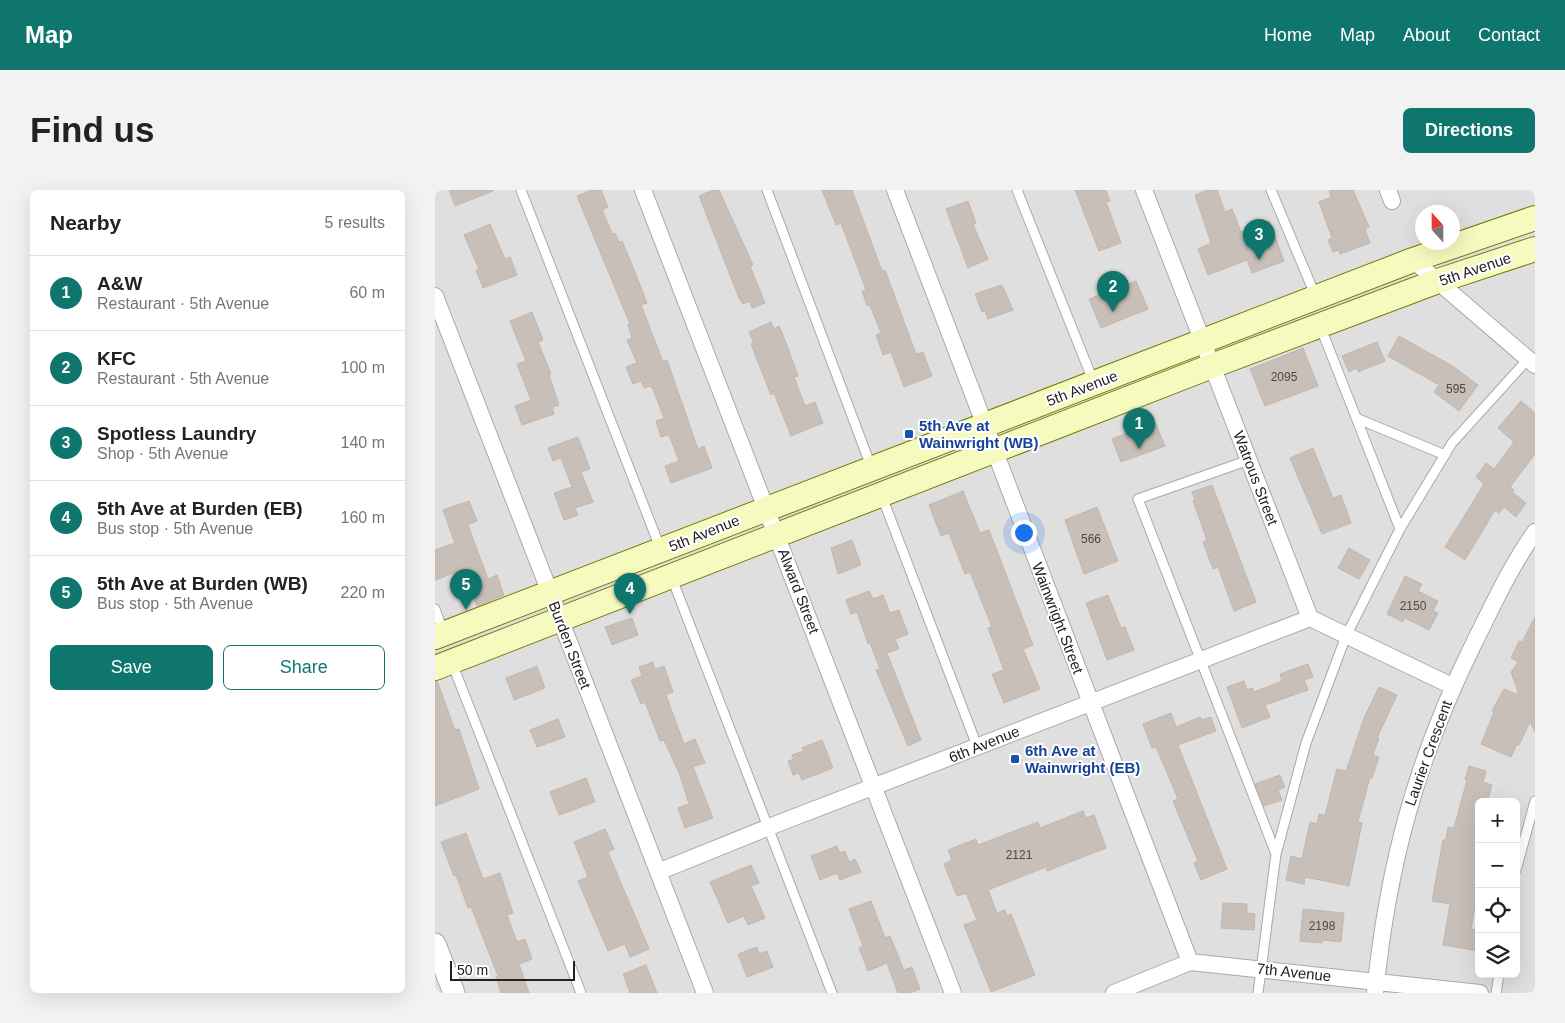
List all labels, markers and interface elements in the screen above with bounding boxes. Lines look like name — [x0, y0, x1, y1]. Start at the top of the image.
text: Map — [25, 21, 73, 48]
text: Home — [1264, 25, 1312, 45]
text: Map — [1340, 25, 1375, 45]
text: About — [1403, 25, 1450, 45]
text: Contact — [1478, 25, 1540, 45]
button: Directions — [1403, 108, 1535, 153]
text: Find us — [30, 110, 154, 149]
north arrow — [1415, 205, 1460, 250]
text: Nearby — [50, 211, 121, 234]
text: 5 results — [325, 214, 385, 231]
pin: 3 — [1243, 219, 1275, 260]
street label: 5th Avenue — [1437, 249, 1513, 289]
pin: 2 — [1097, 271, 1129, 312]
text: A&W — [97, 273, 142, 294]
text: 1 — [62, 284, 70, 301]
text: 60 m — [349, 284, 385, 301]
text: Restaurant · 5th Avenue — [97, 295, 269, 312]
text: KFC — [97, 348, 136, 369]
text: 2 — [62, 359, 70, 376]
text: 100 m — [341, 359, 385, 376]
street label: 5th Avenue — [1044, 367, 1120, 409]
text: Restaurant · 5th Avenue — [97, 370, 269, 387]
house number: 2095 — [1271, 370, 1298, 384]
house number: 595 — [1446, 382, 1466, 396]
pin: 1 — [1123, 408, 1155, 449]
place label: 5th Ave at Wainwright (WB) — [919, 417, 1038, 451]
text: Spotless Laundry — [97, 423, 256, 444]
marker: 5th Ave at Wainwright (WB) — [903, 428, 915, 440]
street label: Watrous Street — [1230, 429, 1282, 528]
text: 3 — [62, 434, 70, 451]
text: 140 m — [341, 434, 385, 451]
text: Shop · 5th Avenue — [97, 445, 228, 462]
text: 5th Ave at Burden (EB) — [97, 498, 303, 519]
text: 4 — [62, 509, 70, 526]
text: 160 m — [341, 509, 385, 526]
street label: 5th Avenue — [666, 511, 742, 555]
text: Bus stop · 5th Avenue — [97, 520, 253, 537]
your location — [1011, 520, 1037, 546]
house number: 566 — [1081, 532, 1101, 546]
street label: Alward Street — [775, 546, 823, 637]
street label: Wainwright Street — [1029, 560, 1087, 677]
pin: 5 — [450, 569, 482, 610]
text: 5th Ave at Burden (WB) — [97, 573, 308, 594]
pin: 4 — [614, 573, 646, 614]
text: 5 — [62, 584, 70, 601]
text: 220 m — [341, 584, 385, 601]
text: Bus stop · 5th Avenue — [97, 595, 253, 612]
street label: Burden Street — [545, 599, 595, 692]
house number: 2150 — [1400, 599, 1427, 613]
button: Save — [50, 645, 213, 690]
button: Share — [223, 645, 385, 690]
street label: Laurier Crescent — [1401, 697, 1455, 808]
street label: 6th Avenue — [946, 722, 1022, 766]
place label: 6th Ave at Wainwright (EB) — [1025, 742, 1140, 776]
marker: 6th Ave at Wainwright (EB) — [1009, 753, 1021, 765]
map controls — [1475, 798, 1520, 978]
button: + — [1475, 798, 1520, 843]
button: − — [1475, 843, 1520, 888]
house number: 2121 — [1006, 848, 1033, 862]
button: locate — [1475, 888, 1520, 933]
house number: 2198 — [1309, 919, 1336, 933]
button: layers — [1475, 933, 1520, 978]
scale bar — [450, 958, 575, 981]
street label: 7th Avenue — [1256, 960, 1332, 984]
text: 50 m — [457, 962, 488, 978]

